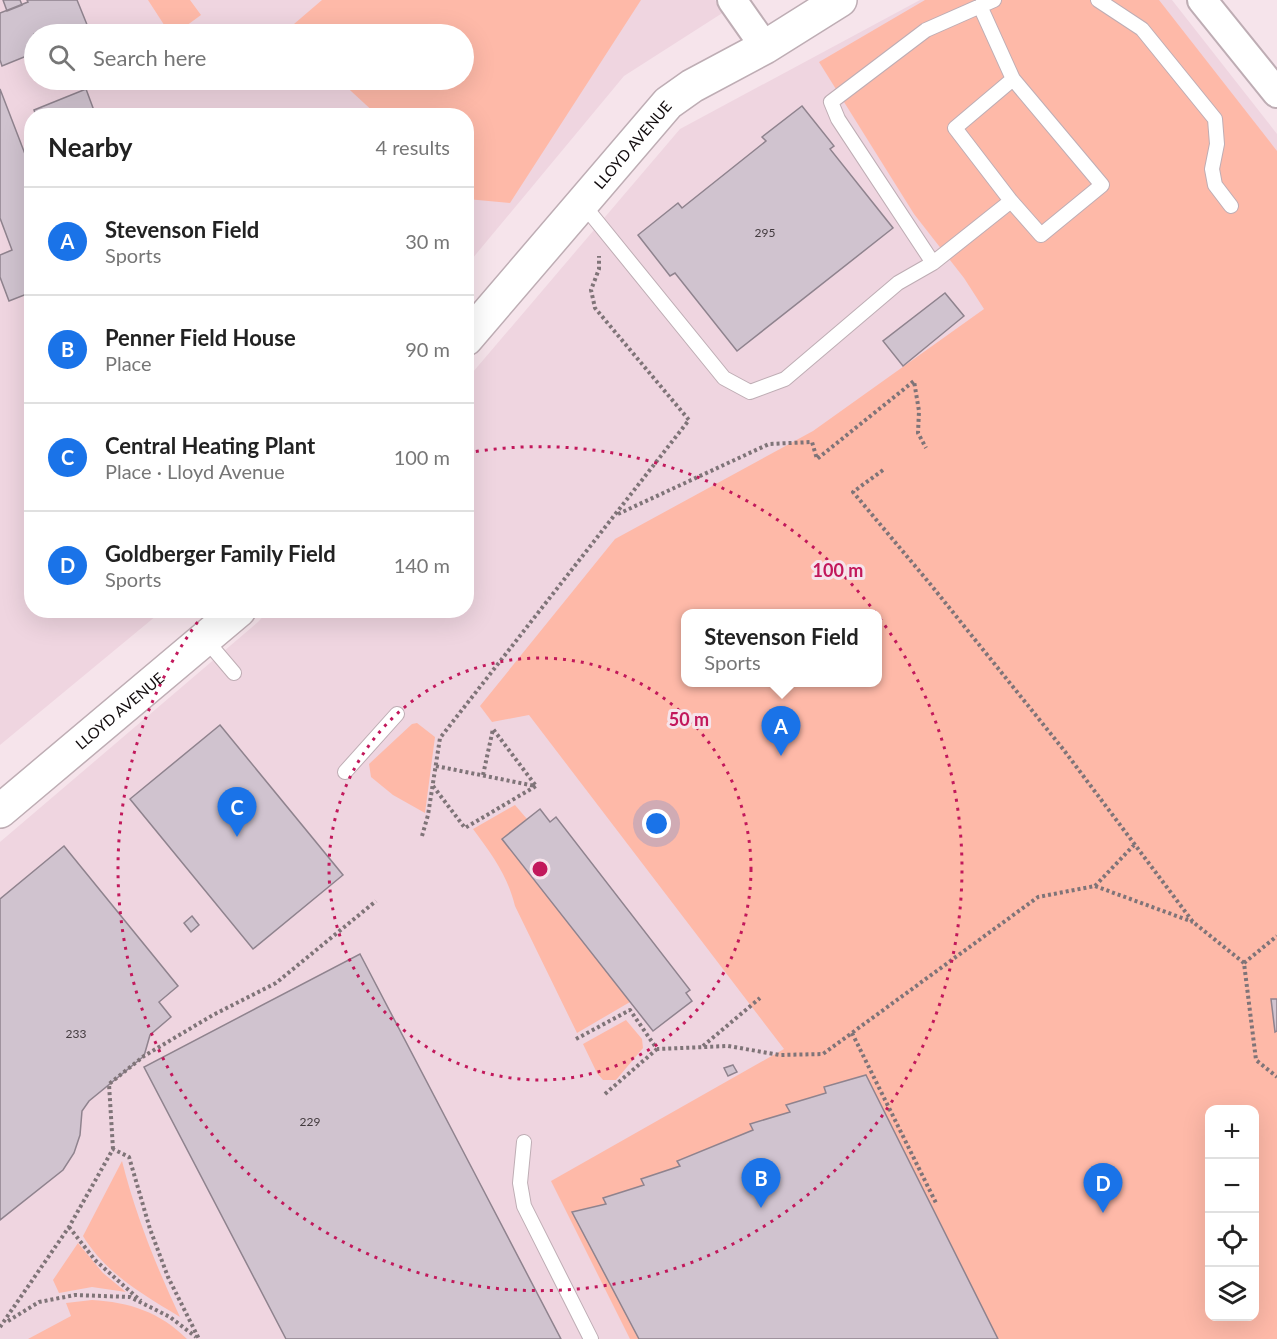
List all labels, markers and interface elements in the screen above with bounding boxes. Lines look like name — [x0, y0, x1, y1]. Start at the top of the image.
search box — [24, 24, 474, 90]
icon: search — [45, 41, 78, 74]
text: Search here — [93, 44, 206, 71]
street label: LLOYD AVENUE — [590, 97, 675, 192]
text: Nearby — [48, 131, 133, 163]
text: 4 results — [375, 135, 450, 159]
text: Stevenson Field — [105, 216, 259, 243]
house number: 295 — [755, 225, 775, 240]
text: A — [61, 229, 74, 253]
text: 30 m — [405, 229, 450, 253]
text: Sports — [105, 243, 161, 267]
text: Penner Field House — [105, 324, 296, 351]
text: B — [61, 337, 74, 361]
text: 90 m — [405, 337, 450, 361]
text: Place — [105, 351, 152, 375]
text: Central Heating Plant — [105, 432, 315, 459]
text: C — [61, 445, 74, 469]
text: 100 m — [394, 445, 450, 469]
text: Place · Lloyd Avenue — [105, 459, 285, 483]
text: Goldberger Family Field — [105, 540, 336, 567]
text: D — [60, 553, 75, 577]
text: 140 m — [394, 553, 450, 577]
text: 100 m — [813, 559, 863, 581]
text: Sports — [105, 567, 161, 591]
popup — [681, 609, 882, 687]
text: Stevenson Field — [704, 623, 859, 650]
text: Sports — [704, 650, 761, 674]
street label: LLOYD AVENUE — [72, 668, 167, 753]
pin: A — [762, 706, 800, 756]
text: 50 m — [669, 708, 709, 730]
pin: C — [218, 788, 256, 837]
your location — [642, 809, 671, 838]
centre of rings — [530, 859, 550, 879]
house number: 233 — [66, 1026, 86, 1041]
map controls — [1205, 1105, 1259, 1321]
button: + — [1205, 1105, 1259, 1159]
house number: 229 — [300, 1114, 320, 1129]
pin: B — [742, 1158, 780, 1208]
button: − — [1205, 1159, 1259, 1213]
pin: D — [1084, 1164, 1122, 1213]
button: locate — [1205, 1213, 1259, 1267]
button: layers — [1205, 1267, 1259, 1321]

